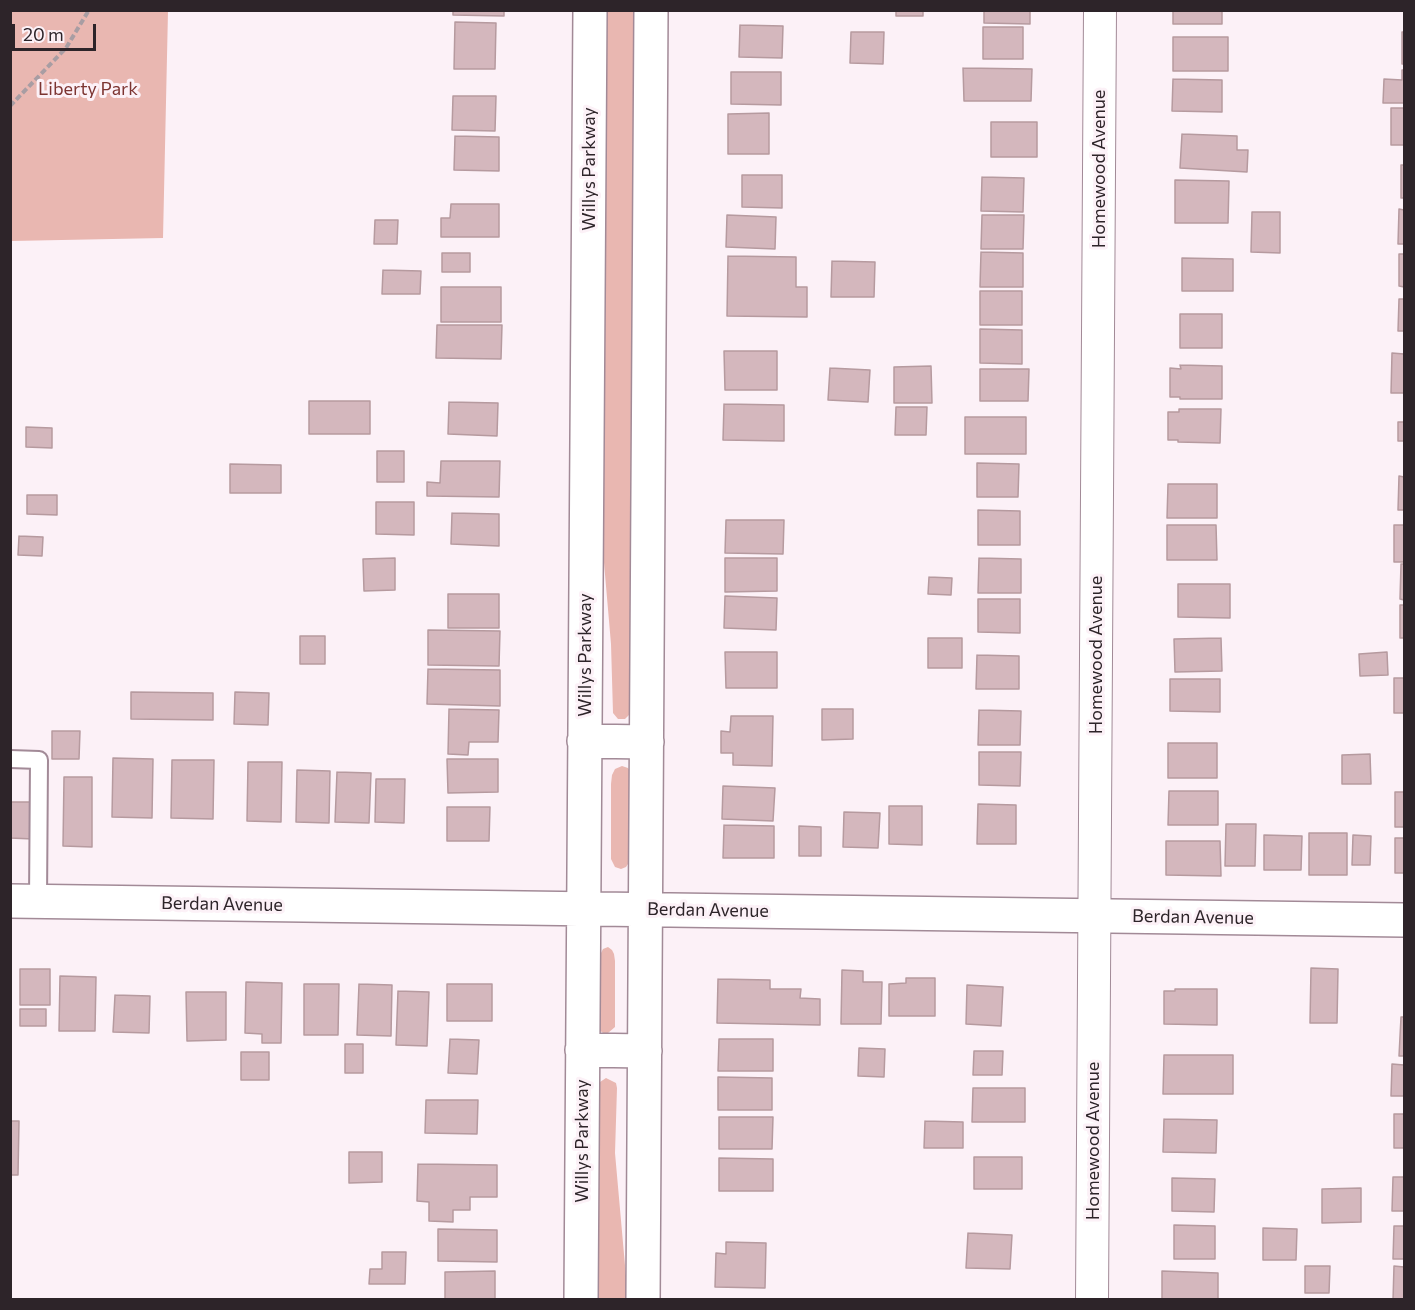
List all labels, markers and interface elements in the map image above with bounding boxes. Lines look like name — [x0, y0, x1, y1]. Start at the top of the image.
scale bar — [15, 12, 99, 50]
text: 20 m — [23, 23, 64, 45]
park label: Liberty Park — [38, 78, 138, 100]
street label: Homewood Avenue — [1088, 90, 1110, 248]
street label: Willys Parkway — [578, 107, 600, 231]
street label: Homewood Avenue — [1085, 576, 1107, 734]
street label: Willys Parkway — [574, 593, 596, 717]
street label: Berdan Avenue — [161, 892, 283, 916]
street label: Berdan Avenue — [647, 898, 769, 922]
street label: Berdan Avenue — [1132, 905, 1254, 929]
street label: Homewood Avenue — [1082, 1062, 1104, 1220]
street label: Willys Parkway — [571, 1079, 593, 1203]

